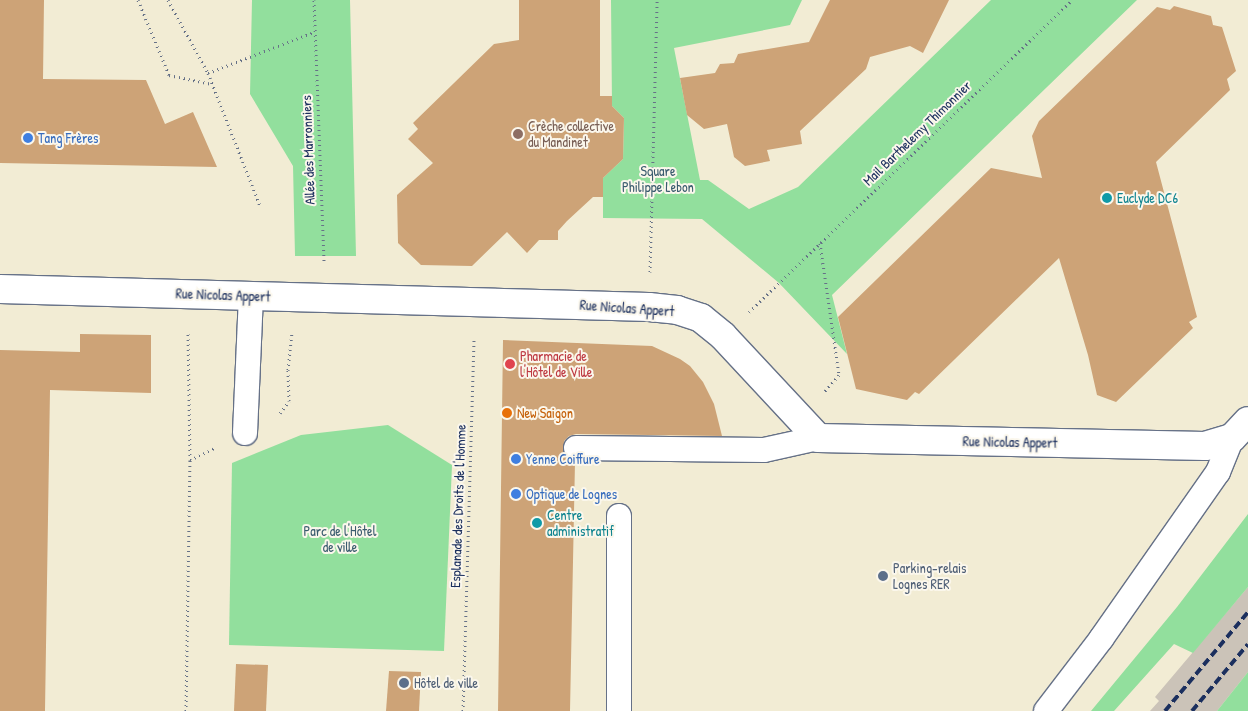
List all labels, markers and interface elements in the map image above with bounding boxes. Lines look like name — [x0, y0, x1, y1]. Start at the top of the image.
street label: Mail Barthelemy Thimonnier — [860, 77, 974, 189]
street label: Allée des Marronniers — [298, 95, 318, 205]
place label: Crèche collective du Mandinet — [528, 118, 614, 150]
marker: Crèche collective du Mandinet — [512, 128, 524, 140]
place label: Tang Frères — [38, 130, 98, 146]
marker: Tang Frères — [22, 132, 34, 144]
park label: Square Philippe Lebon — [622, 163, 694, 196]
place label: Euclyde DC6 — [1117, 190, 1178, 206]
marker: Euclyde DC6 — [1101, 192, 1113, 204]
street label: Rue Nicolas Appert — [175, 285, 271, 305]
street label: Rue Nicolas Appert — [579, 296, 675, 320]
place label: Pharmacie de l'Hôtel de Ville — [520, 348, 592, 381]
marker: Pharmacie de l'Hôtel de Ville — [504, 358, 516, 370]
place label: New Saigon — [517, 405, 573, 421]
marker: New Saigon — [501, 407, 513, 419]
street label: Esplanade des Droits de l'Homme — [447, 424, 469, 588]
street label: Rue Nicolas Appert — [962, 433, 1058, 451]
place label: Yenne Coiffure — [526, 451, 600, 467]
marker: Yenne Coiffure — [510, 453, 522, 465]
place label: Optique de Lognes — [526, 486, 617, 502]
marker: Optique de Lognes — [510, 488, 522, 500]
place label: Centre administratif — [547, 507, 614, 540]
marker: Centre administratif — [531, 517, 543, 529]
park label: Parc de l'Hôtel de ville — [304, 523, 376, 556]
place label: Parking-relais Lognes RER — [893, 560, 966, 592]
marker: Parking-relais Lognes RER — [877, 570, 889, 582]
place label: Hôtel de ville — [414, 675, 478, 691]
marker: Hôtel de ville — [398, 677, 410, 689]

